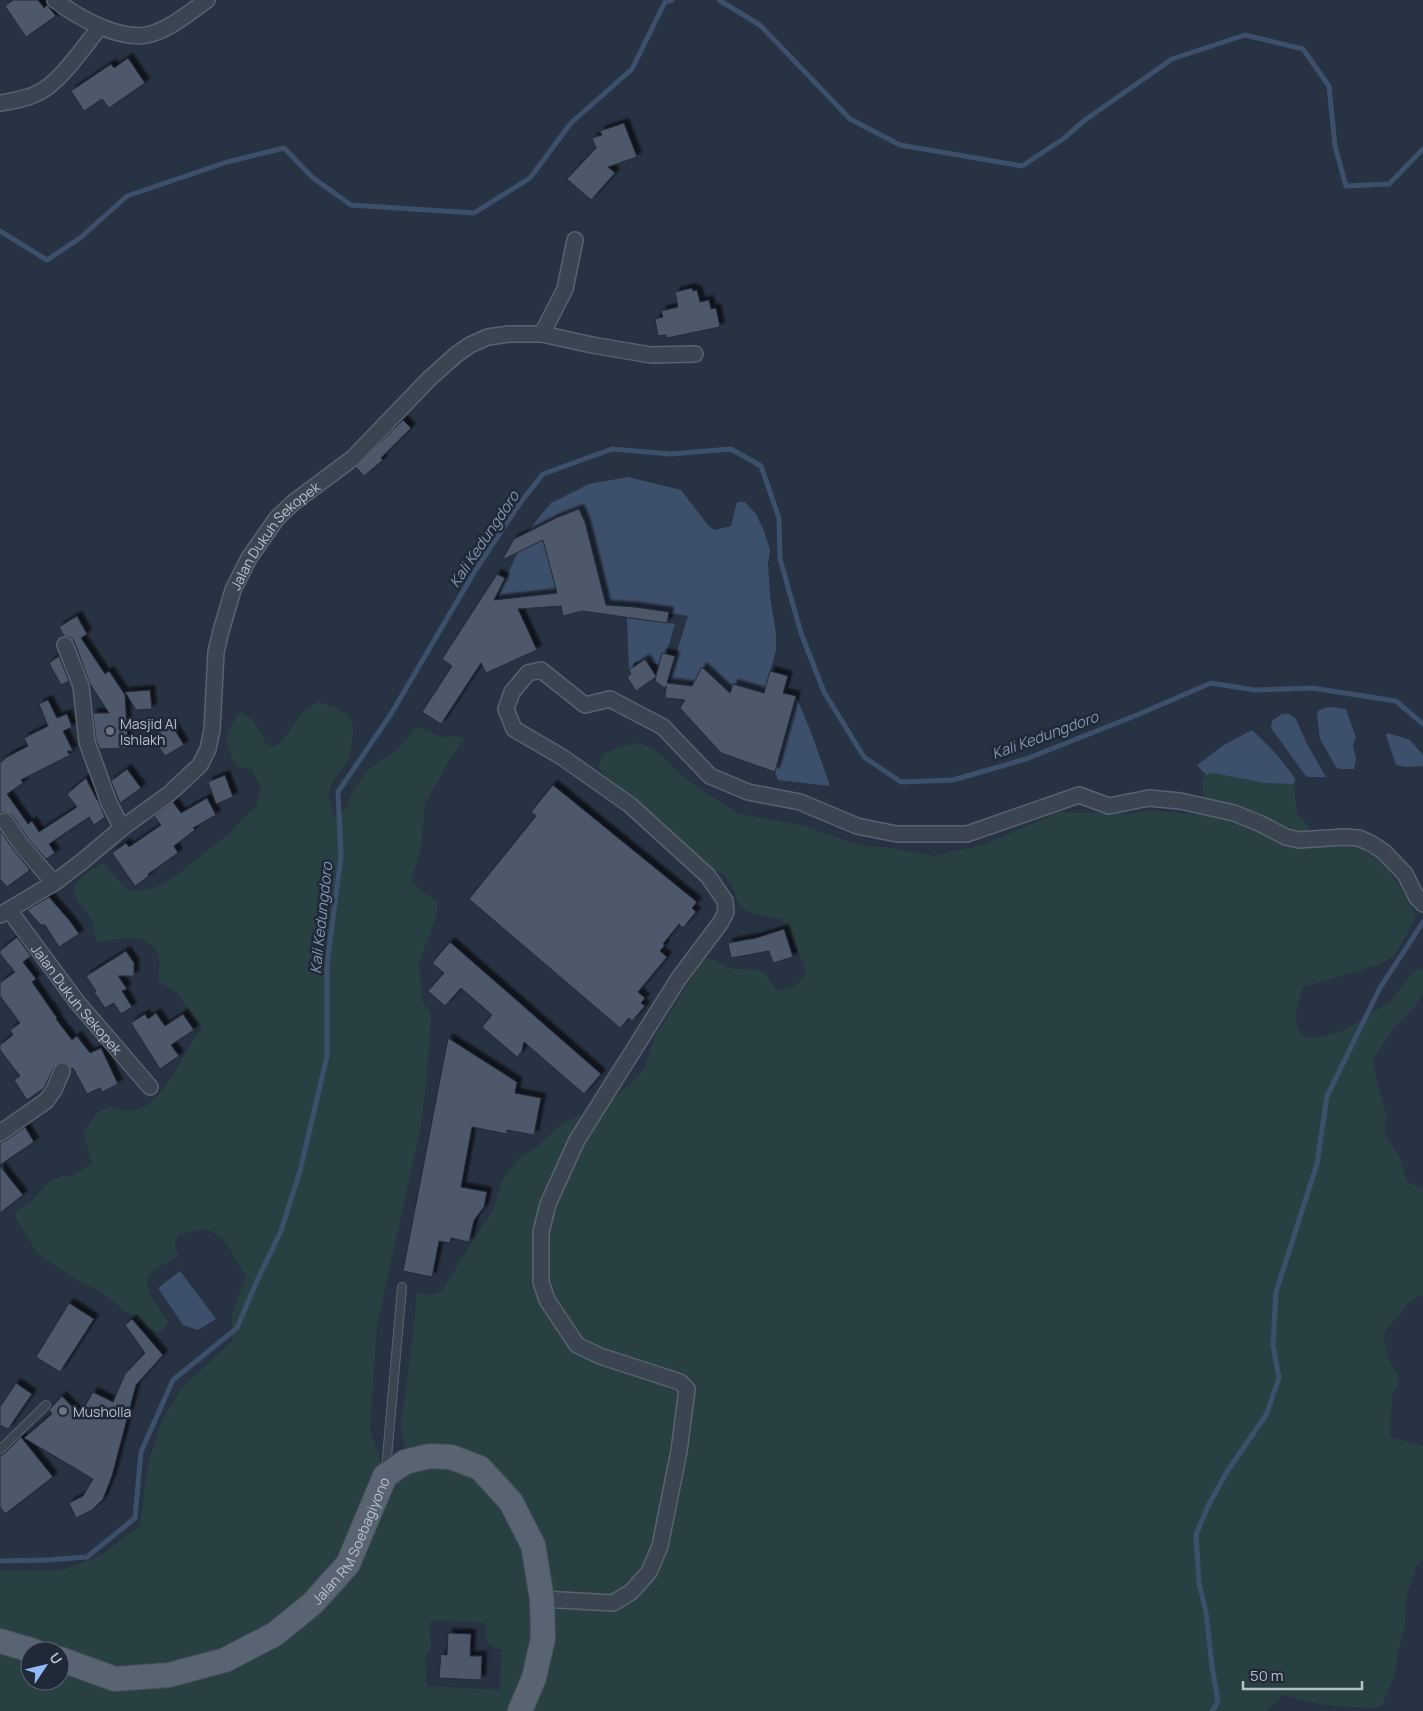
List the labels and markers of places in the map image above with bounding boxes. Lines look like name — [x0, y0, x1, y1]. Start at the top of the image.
place label: Masjid Al Ishlakh — [120, 714, 177, 749]
marker: Masjid Al Ishlakh — [104, 725, 116, 737]
place label: Musholla — [73, 1402, 131, 1421]
marker: Musholla — [57, 1405, 69, 1417]

